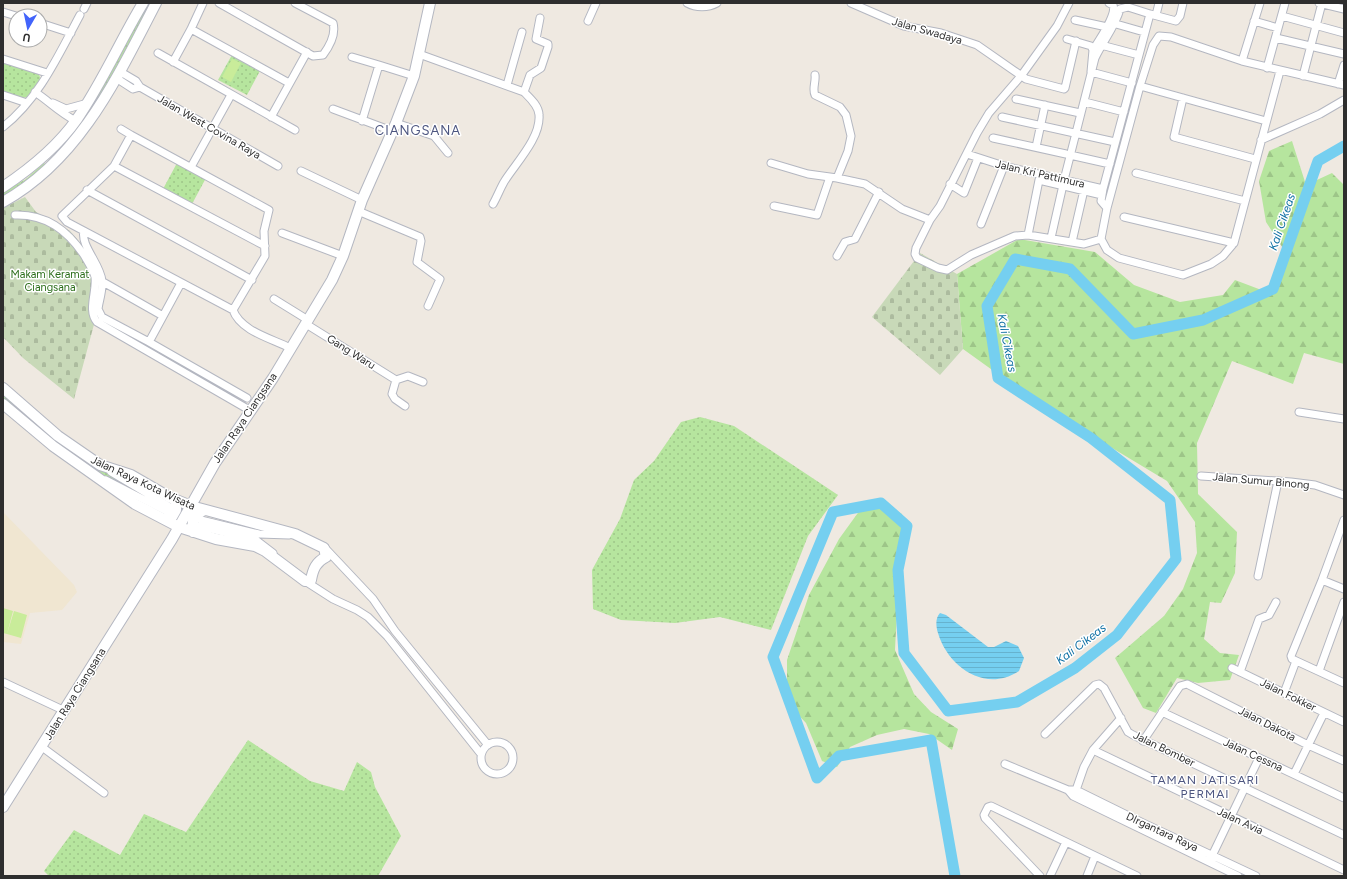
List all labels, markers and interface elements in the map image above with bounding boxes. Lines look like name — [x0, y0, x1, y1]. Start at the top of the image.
north arrow — [8, 8, 48, 48]
street label: Jalan Swadaya — [890, 15, 964, 47]
text: U — [21, 30, 31, 44]
street label: Jalan West Covina Raya — [155, 92, 263, 162]
district label: CIANGSANA — [375, 123, 461, 138]
street label: Jalan Kri Pattimura — [994, 157, 1086, 191]
water label: Kali Cikeas — [1266, 191, 1298, 252]
park label: Makam Keramat Ciangsana — [11, 268, 89, 294]
water label: Kali Cikeas — [994, 313, 1020, 374]
street label: Gang Waru — [324, 332, 378, 372]
street label: Jalan Raya Ciangsana — [210, 371, 280, 465]
street label: Jalan Raya Kota Wisata — [89, 453, 197, 513]
street label: Jalan Sumur Binong — [1212, 470, 1310, 492]
water label: Kali Cikeas — [1053, 620, 1109, 667]
street label: Jalan Raya Ciangsana — [41, 646, 109, 742]
street label: Jalan Fokker — [1258, 676, 1318, 714]
street label: Jalan Dakota — [1236, 704, 1298, 744]
street label: Jalan Bomber — [1131, 729, 1197, 770]
street label: Jalan Cessna — [1221, 736, 1285, 774]
district label: TAMAN JATISARI PERMAI — [1151, 773, 1259, 801]
street label: Jalan Avia — [1215, 805, 1265, 837]
street label: DIrgantara Raya — [1124, 810, 1200, 854]

